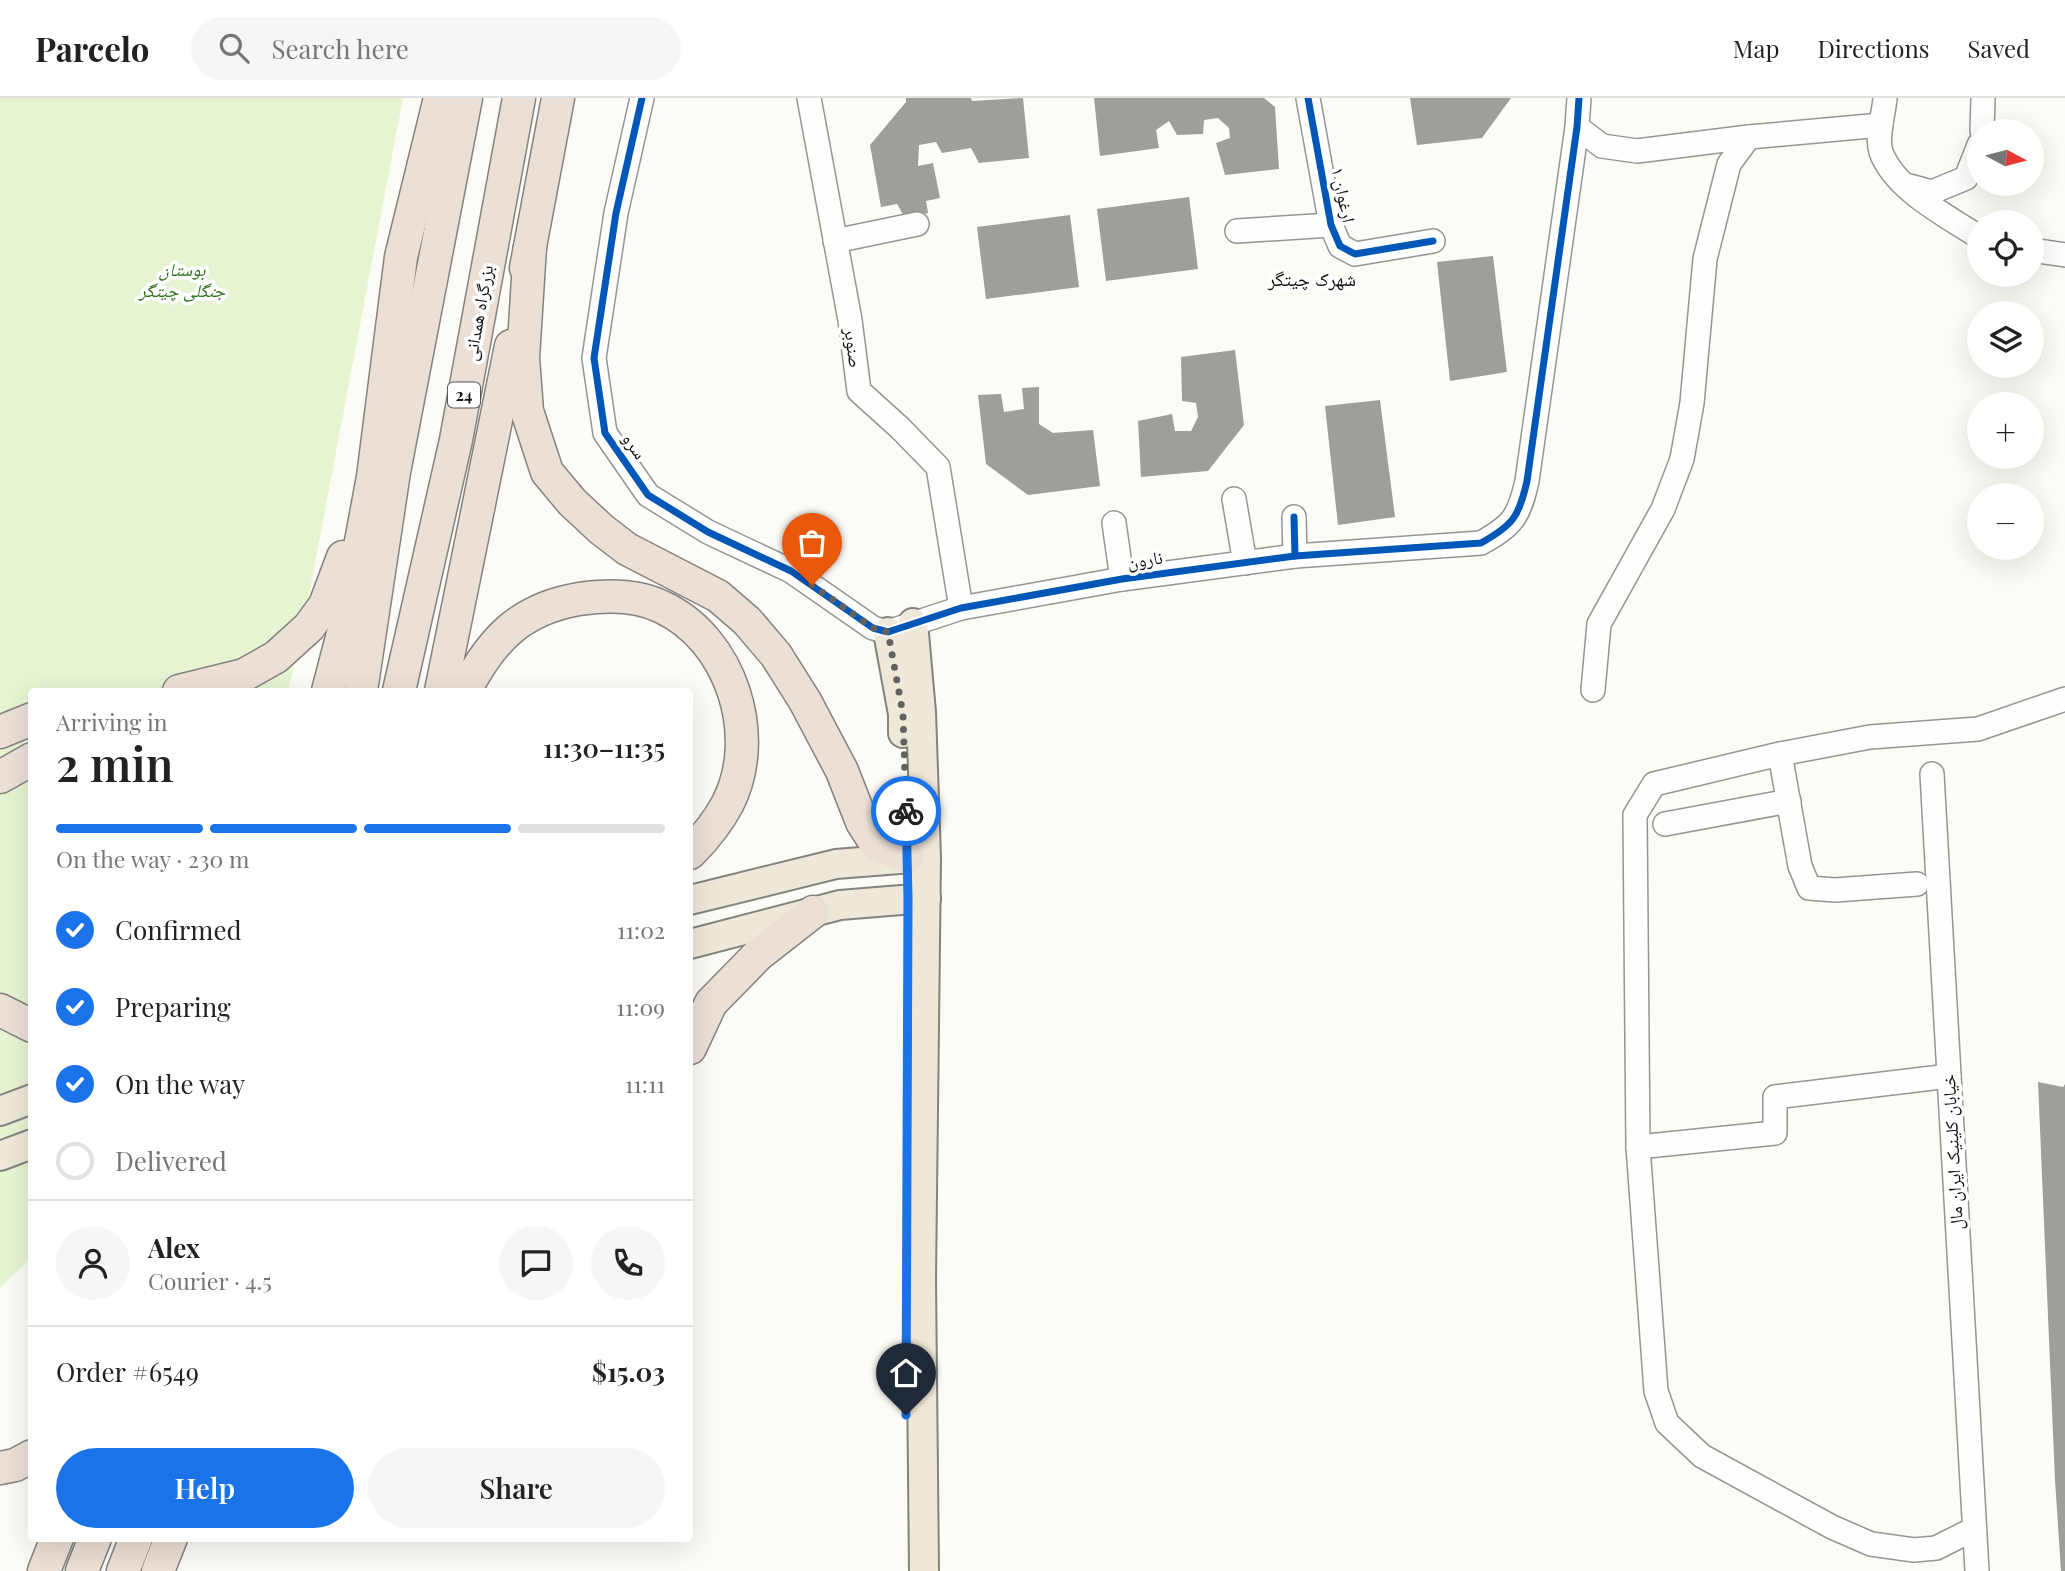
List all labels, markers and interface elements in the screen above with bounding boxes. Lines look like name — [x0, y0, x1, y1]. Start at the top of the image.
search box — [191, 17, 681, 80]
text: Parcelo — [35, 26, 149, 70]
icon: search — [215, 29, 253, 67]
text: Search here — [271, 31, 409, 66]
text: Map — [1733, 32, 1779, 64]
text: Directions — [1817, 32, 1930, 64]
text: Saved — [1968, 32, 2030, 64]
north arrow — [1967, 119, 2044, 196]
map controls — [1967, 119, 2044, 560]
street label: ارغوان ۱ — [1326, 165, 1362, 225]
button: locate — [1967, 210, 2044, 287]
park label: بوستان جنگلی چیتگر — [137, 257, 226, 302]
street label: بزرگراه همدانی — [458, 263, 498, 363]
district label: شهرک چیتگر — [1267, 265, 1356, 291]
button: layers — [1967, 301, 2044, 378]
street label: صنوبر — [840, 326, 868, 369]
road number: 24 — [448, 382, 480, 408]
button: + — [1967, 392, 2044, 469]
street label: سرو — [617, 427, 653, 464]
button: − — [1967, 483, 2044, 560]
pin — [782, 513, 842, 585]
icon: bag — [793, 524, 831, 562]
street label: نارون — [1126, 545, 1164, 573]
text: Arriving in — [56, 706, 168, 737]
text: 11:30–11:35 — [543, 730, 665, 765]
text: 2 min — [56, 732, 174, 794]
courier — [871, 776, 941, 846]
icon: bike — [887, 792, 925, 830]
text: On the way · 230 m — [56, 843, 249, 874]
icon: check — [56, 911, 94, 949]
text: Confirmed — [115, 912, 242, 947]
text: 11:02 — [617, 914, 665, 945]
icon: check — [56, 988, 94, 1026]
text: Preparing — [115, 989, 231, 1024]
text: 11:09 — [616, 991, 665, 1022]
icon: check — [56, 1065, 94, 1103]
text: On the way — [115, 1066, 245, 1101]
text: 11:11 — [625, 1068, 665, 1099]
street label: خیابان کلینیک ایران مال — [1936, 1073, 1968, 1231]
text: Delivered — [115, 1143, 227, 1178]
button: person — [56, 1226, 130, 1300]
button: chat — [499, 1226, 573, 1300]
button: phone — [591, 1226, 665, 1300]
text: Alex — [148, 1230, 200, 1265]
text: Courier · 4.5 — [148, 1265, 272, 1296]
pin — [876, 1343, 936, 1415]
text: Order #6549 — [56, 1354, 199, 1389]
text: $15.03 — [592, 1354, 665, 1389]
icon: home — [887, 1354, 925, 1392]
button: Help — [56, 1448, 354, 1528]
button: Share — [368, 1448, 665, 1528]

